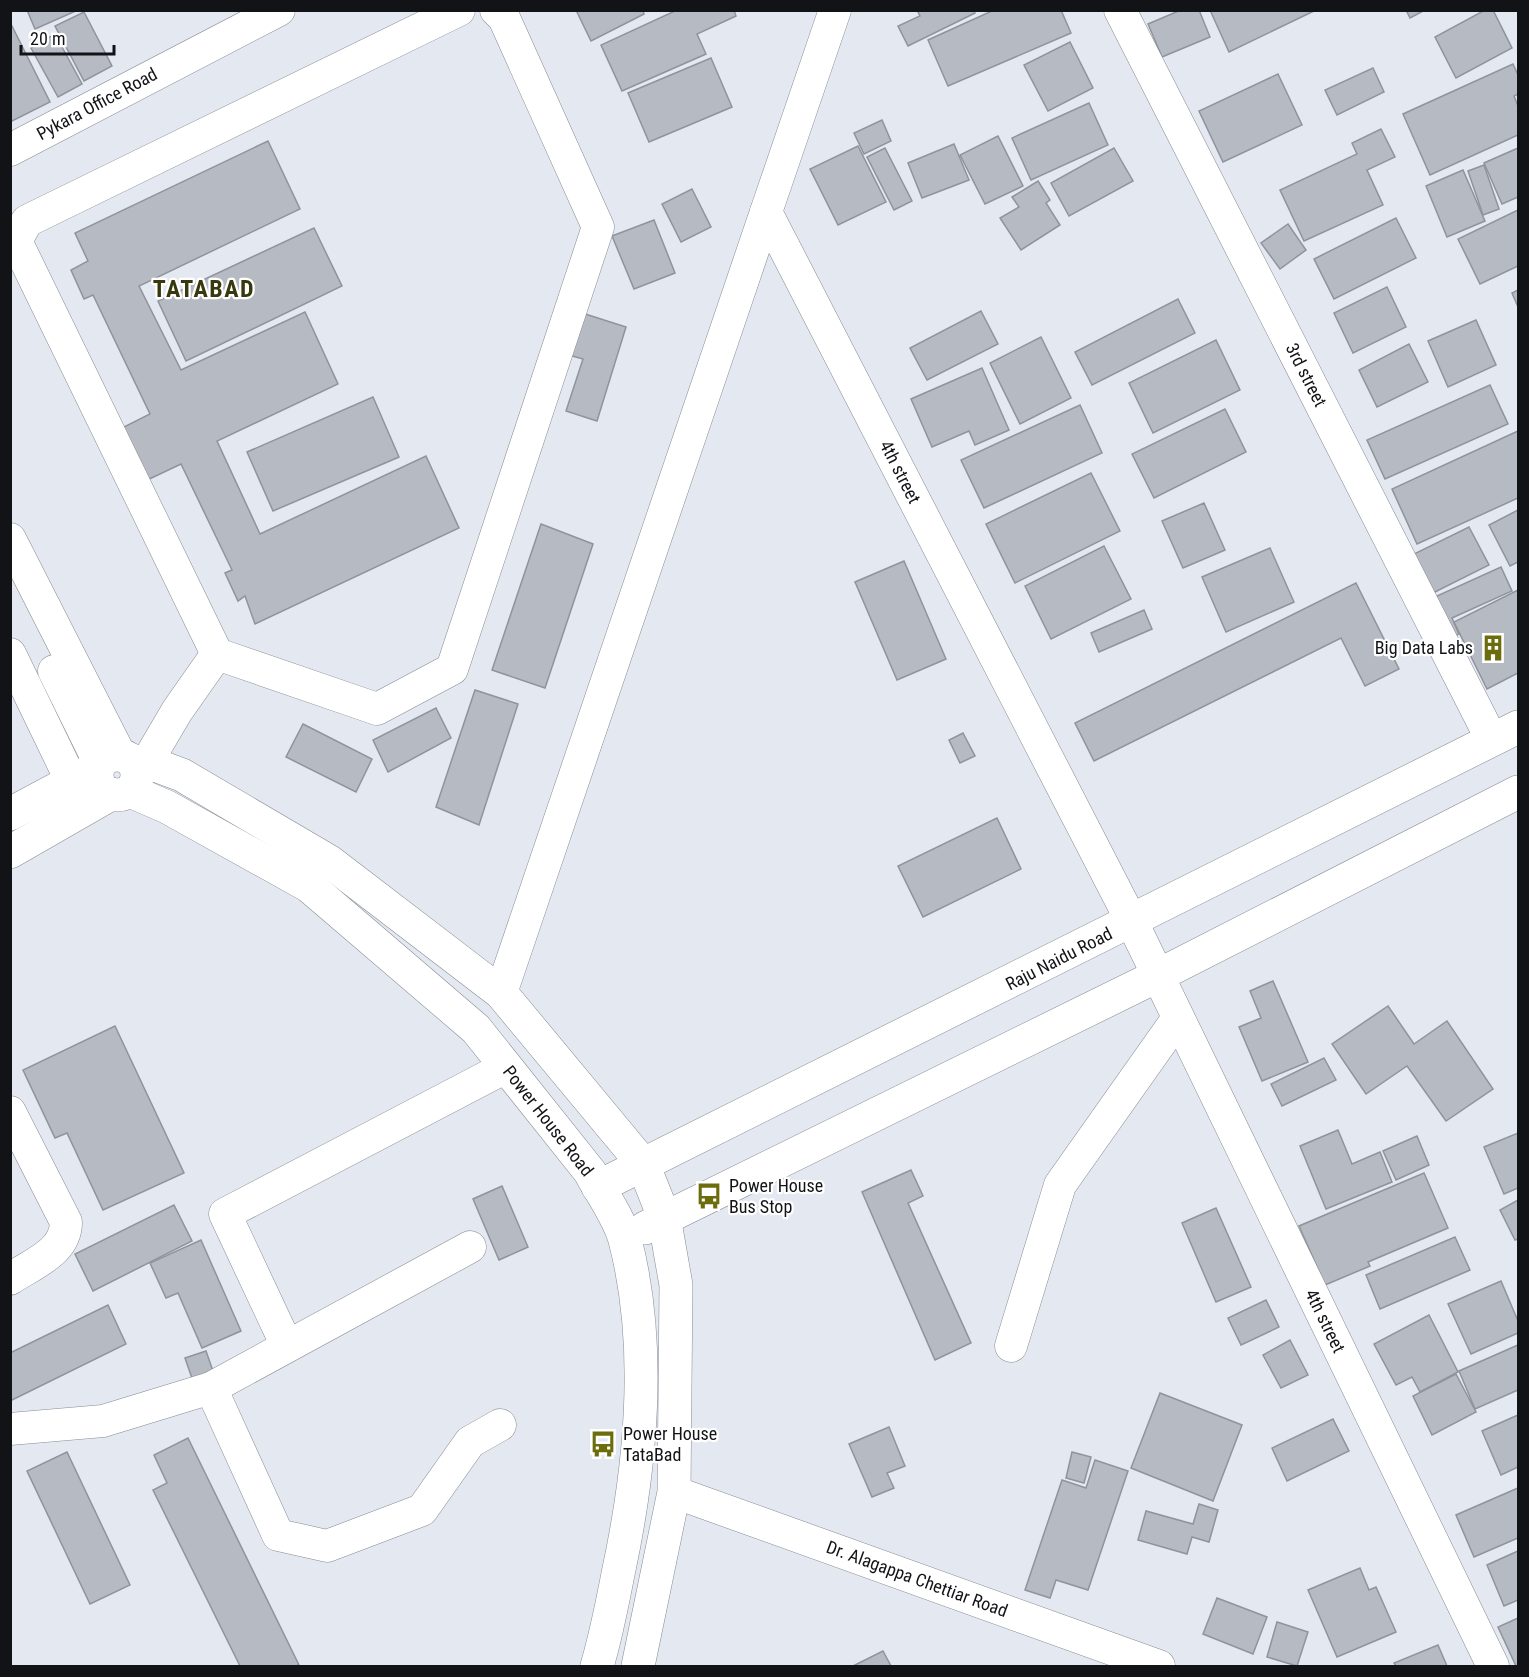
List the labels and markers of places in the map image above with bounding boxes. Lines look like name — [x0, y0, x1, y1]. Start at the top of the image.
building icon: Big Data Labs — [1478, 633, 1508, 663]
place label: Big Data Labs — [1375, 637, 1473, 658]
place label: Power House Bus Stop — [729, 1175, 823, 1217]
bus stop icon: Power House Bus Stop — [694, 1181, 724, 1211]
place label: Power House TataBad — [623, 1423, 717, 1465]
bus stop icon: Power House TataBad — [588, 1429, 618, 1459]

